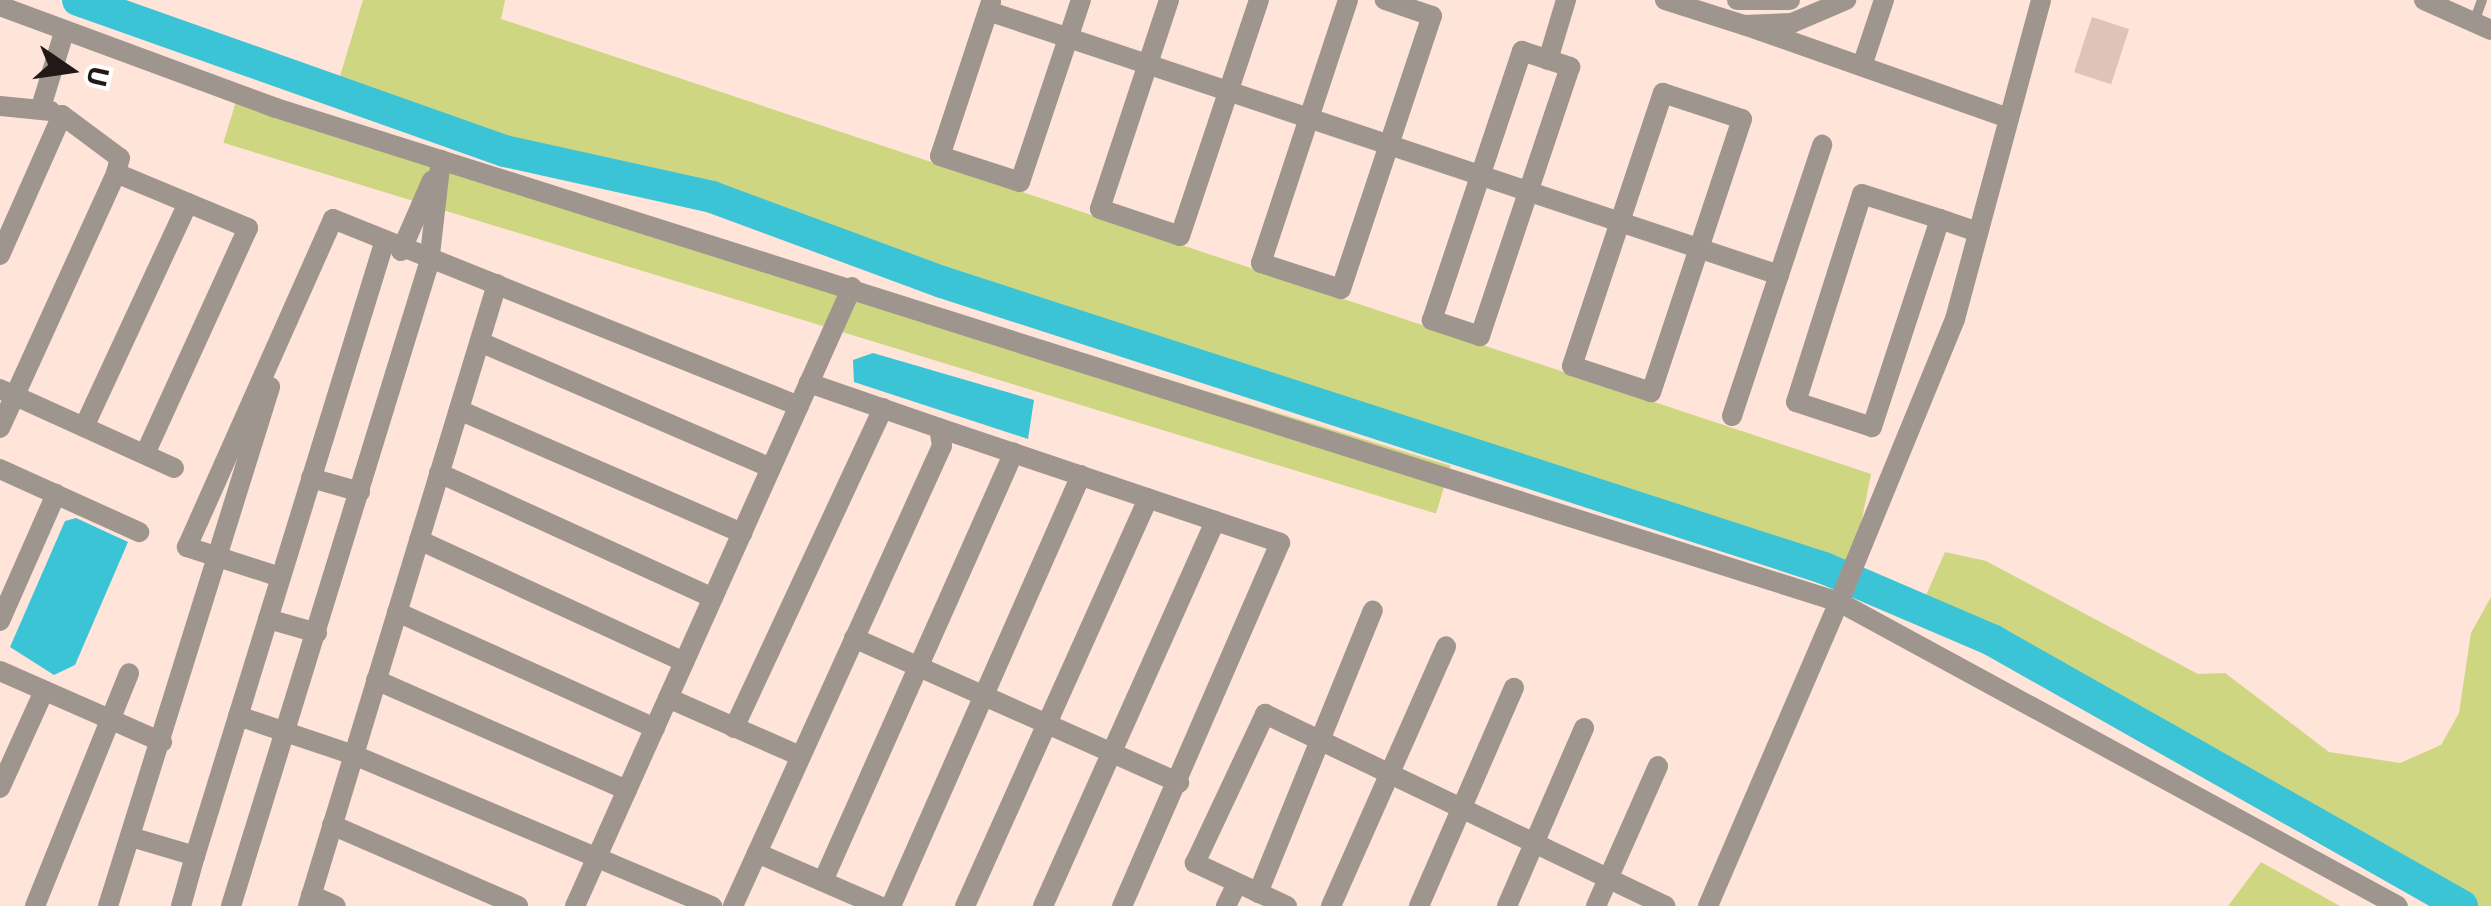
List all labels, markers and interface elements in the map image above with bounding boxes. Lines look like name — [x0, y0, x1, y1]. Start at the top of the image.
north arrow — [20, 20, 120, 120]
text: U — [81, 64, 118, 90]

